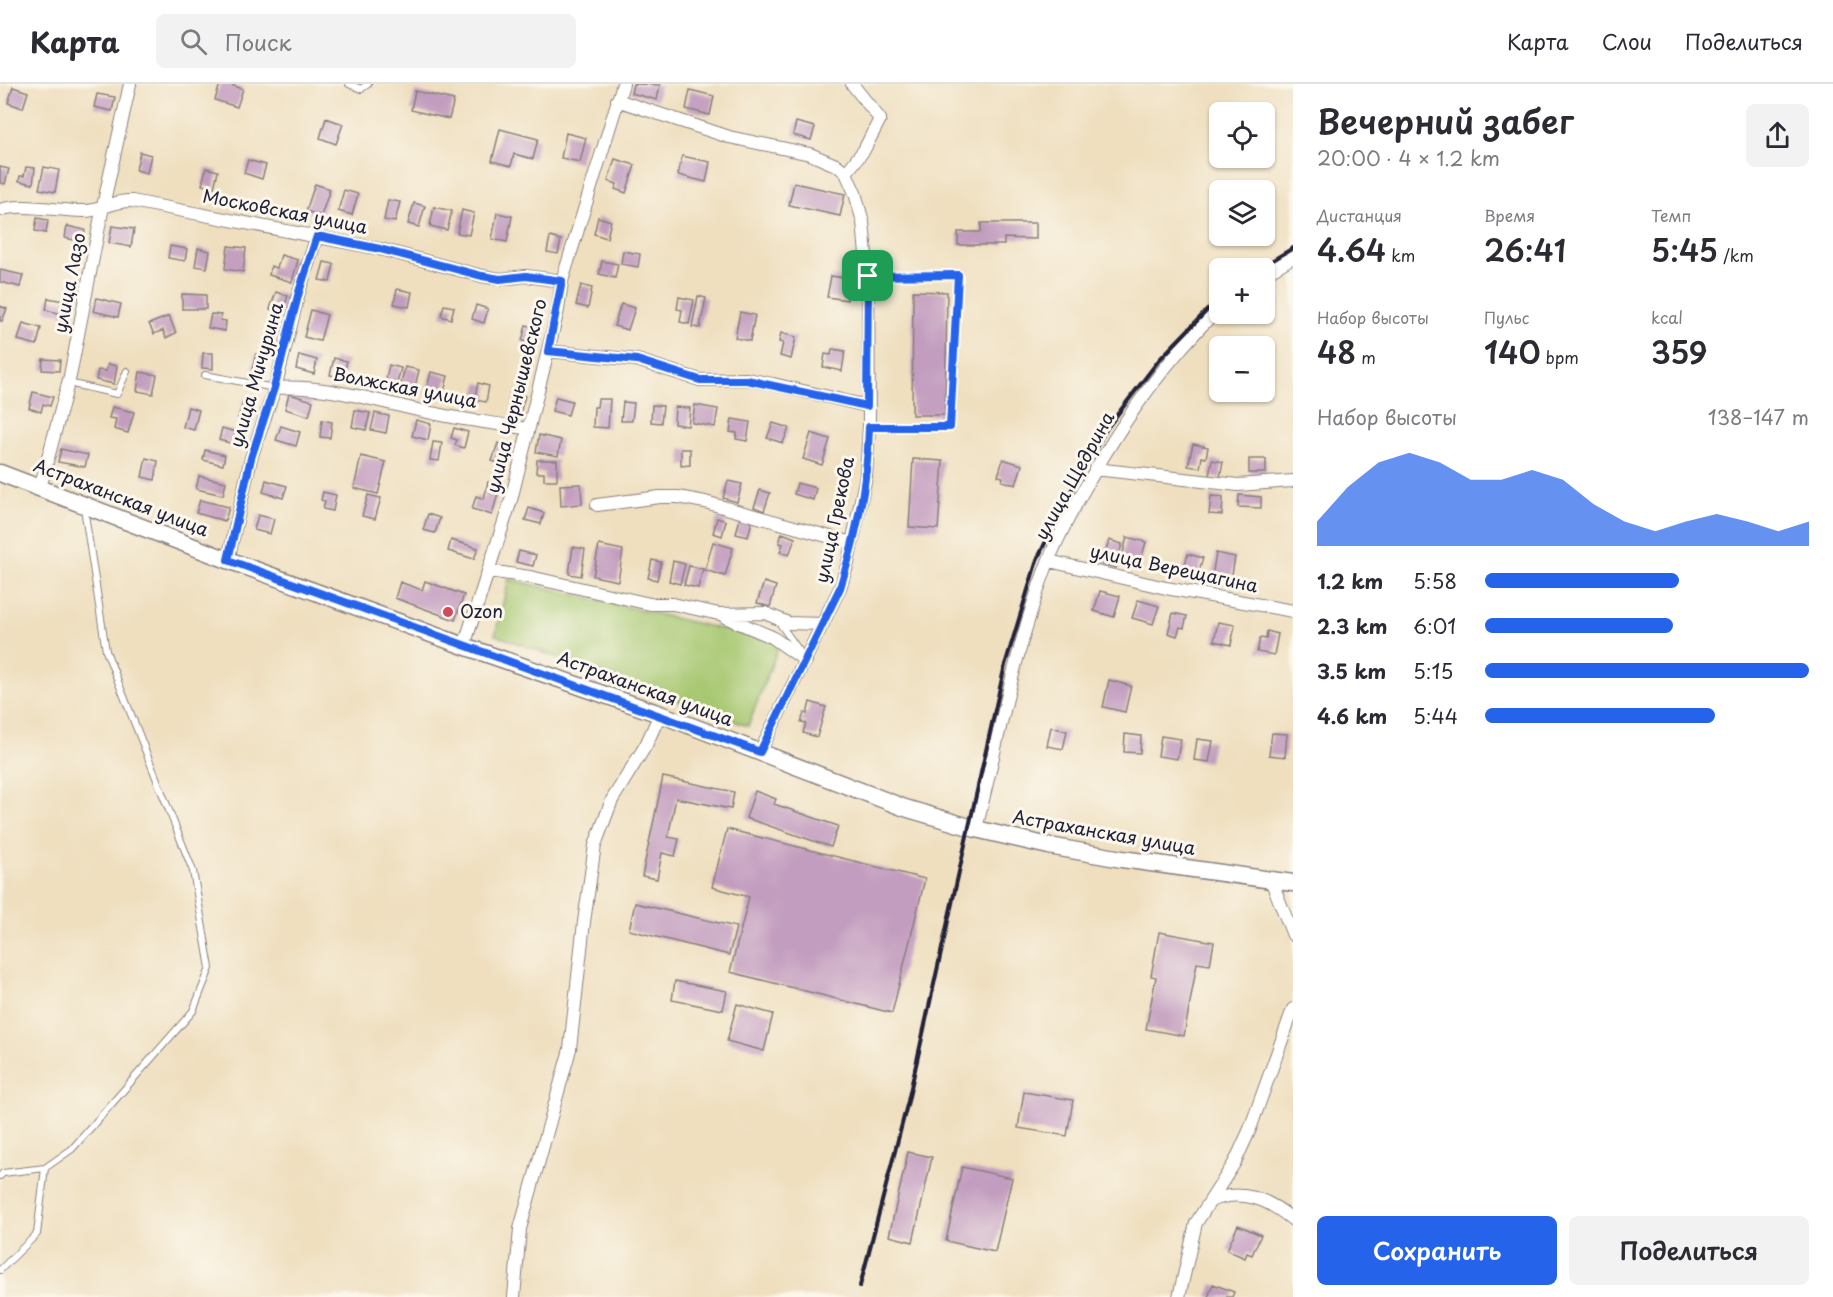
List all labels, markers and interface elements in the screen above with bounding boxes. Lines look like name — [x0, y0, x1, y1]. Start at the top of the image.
search box — [156, 14, 576, 68]
text: Карта — [30, 20, 120, 63]
icon: search — [177, 25, 210, 58]
text: Поиск — [225, 25, 292, 58]
text: Карта — [1507, 25, 1569, 57]
text: Слои — [1602, 25, 1652, 57]
text: Поделиться — [1685, 25, 1803, 57]
text: Вечерний забег — [1317, 95, 1574, 145]
map controls — [1209, 102, 1275, 402]
button: locate — [1209, 102, 1275, 168]
button: share — [1746, 104, 1809, 167]
text: 20:00 · 4 × 1.2 km — [1317, 143, 1500, 173]
button: layers — [1209, 180, 1275, 246]
street label: Московская улица — [201, 181, 371, 240]
text: Дистанция — [1317, 203, 1402, 227]
text: Время — [1484, 203, 1535, 227]
text: Темп — [1651, 203, 1691, 227]
text: 4.64 — [1317, 227, 1386, 272]
text: 26:41 — [1484, 227, 1566, 272]
text: 5:45 — [1651, 227, 1718, 272]
street label: улица Лазо — [46, 230, 91, 335]
text: km — [1386, 243, 1415, 267]
text: /km — [1718, 243, 1754, 267]
pin — [842, 250, 893, 301]
button: + — [1209, 258, 1275, 324]
icon: arrive — [851, 259, 884, 292]
street label: улица Чернышевского — [478, 295, 553, 496]
street label: улица Мичурина — [222, 298, 289, 450]
text: Набор высоты — [1317, 305, 1429, 329]
text: Пульс — [1484, 305, 1529, 329]
text: kcal — [1651, 305, 1683, 329]
text: 48 — [1317, 329, 1356, 374]
text: 140 — [1484, 329, 1541, 374]
text: 359 — [1651, 329, 1707, 374]
button: − — [1209, 336, 1275, 402]
text: m — [1356, 345, 1376, 369]
text: bpm — [1541, 345, 1579, 369]
street label: Волжская улица — [331, 359, 480, 414]
text: Набор высоты — [1317, 402, 1457, 432]
text: 138–147 m — [1708, 402, 1809, 432]
street label: улица Щедрина — [1027, 406, 1120, 544]
street label: Астраханская улица — [30, 451, 214, 543]
street label: улица Грекова — [807, 453, 860, 585]
street label: улица Верещагина — [1088, 537, 1261, 599]
text: 1.2 km — [1317, 566, 1383, 596]
text: 5:58 — [1413, 566, 1457, 596]
place label: Ozon — [460, 597, 503, 624]
marker: Ozon — [441, 605, 455, 619]
text: 2.3 km — [1317, 611, 1387, 641]
text: 6:01 — [1413, 611, 1456, 641]
street label: Астраханская улица — [554, 643, 738, 732]
text: 3.5 km — [1317, 656, 1386, 686]
text: 5:15 — [1413, 656, 1453, 686]
text: 4.6 km — [1317, 701, 1387, 731]
text: 5:44 — [1413, 701, 1458, 731]
street label: Астраханская улица — [1011, 802, 1199, 861]
button: Сохранить — [1317, 1216, 1557, 1285]
button: Поделиться — [1569, 1216, 1809, 1285]

